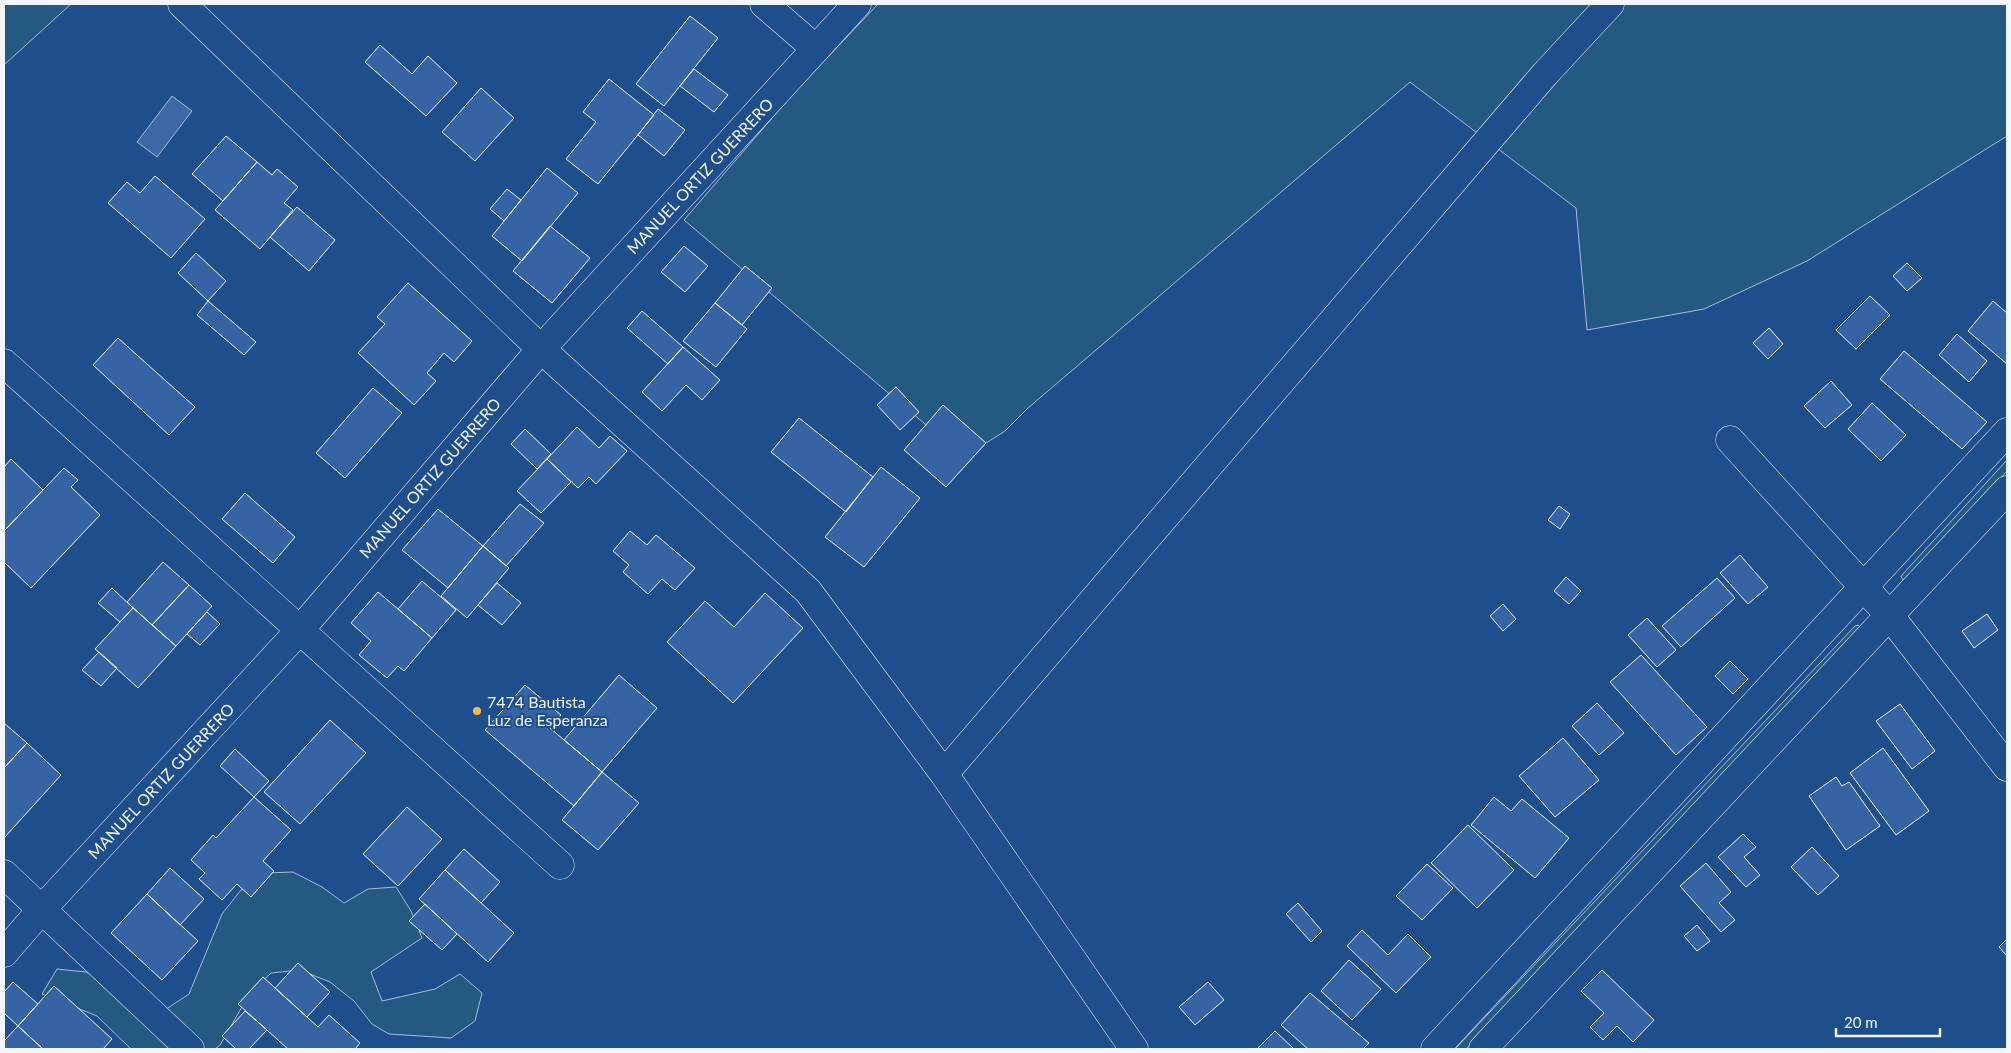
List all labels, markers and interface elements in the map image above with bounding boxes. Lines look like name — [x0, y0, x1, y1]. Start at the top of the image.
street label: MANUEL ORTIZ GUERRERO — [623, 94, 777, 257]
street label: MANUEL ORTIZ GUERRERO — [355, 394, 504, 561]
place label: 7474 Bautista Luz de Esperanza — [487, 692, 608, 729]
street label: MANUEL ORTIZ GUERRERO — [84, 699, 238, 862]
marker: 7474 Bautista Luz de Esperanza — [471, 705, 483, 717]
scale bar — [1836, 1006, 1940, 1038]
text: 20 m — [1844, 1013, 1878, 1031]

